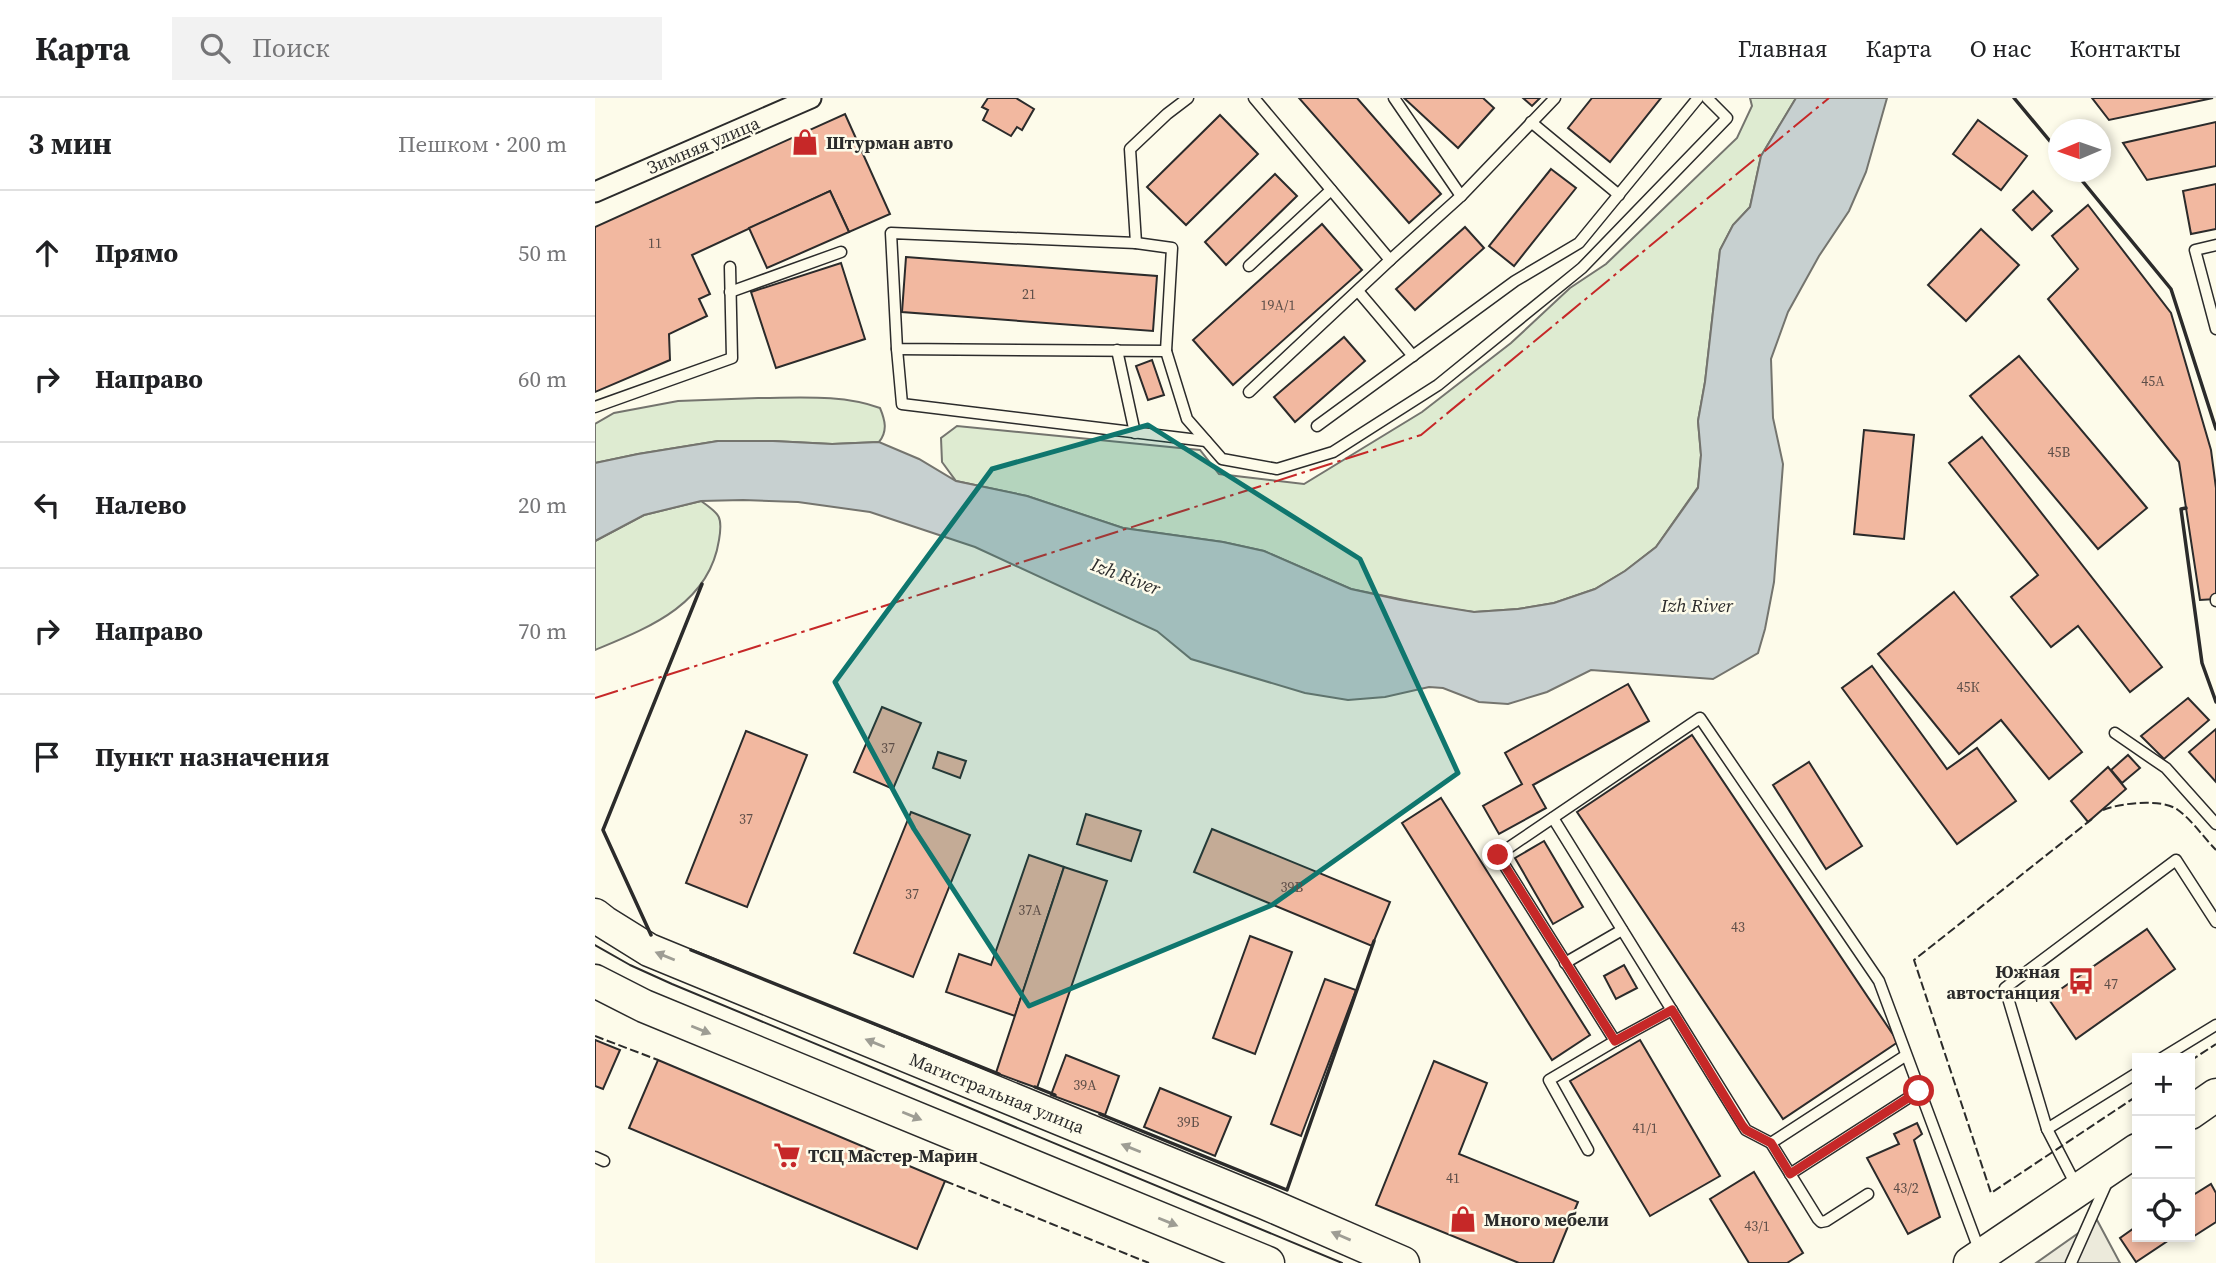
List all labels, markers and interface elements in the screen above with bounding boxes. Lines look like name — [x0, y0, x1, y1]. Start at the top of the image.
search box — [172, 17, 662, 80]
text: Карта — [35, 26, 130, 71]
icon: search — [196, 29, 234, 67]
text: Поиск — [252, 30, 330, 66]
text: Главная — [1738, 32, 1827, 65]
text: Карта — [1865, 32, 1932, 65]
text: О нас — [1970, 32, 2031, 65]
text: Контакты — [2069, 32, 2181, 65]
street label: Зимняя улица — [643, 110, 764, 180]
north arrow — [2048, 119, 2111, 182]
text: 3 мин — [28, 123, 112, 164]
shop icon: Штурман авто — [790, 127, 820, 157]
text: Пешком · 200 m — [398, 128, 567, 160]
place label: Штурман авто — [826, 130, 953, 155]
house number: 11 — [648, 233, 662, 253]
icon: ahead — [28, 234, 66, 272]
text: Прямо — [95, 235, 178, 271]
text: 50 m — [518, 237, 567, 269]
house number: 21 — [1022, 284, 1036, 304]
house number: 19А/1 — [1261, 295, 1295, 315]
icon: right — [28, 360, 66, 398]
text: Направо — [95, 361, 203, 397]
text: 60 m — [518, 363, 567, 395]
house number: 45А — [2141, 371, 2165, 391]
house number: 45В — [2048, 442, 2071, 462]
icon: left — [28, 486, 66, 524]
text: Налево — [95, 487, 186, 523]
text: 20 m — [518, 489, 567, 521]
water label: Izh River — [1087, 551, 1166, 602]
water label: Izh River — [1660, 592, 1734, 618]
icon: right — [28, 612, 66, 650]
text: Направо — [95, 613, 203, 649]
text: 70 m — [518, 615, 567, 647]
house number: 45К — [1956, 677, 1980, 697]
icon: arrive — [28, 738, 66, 776]
house number: 37 — [881, 738, 895, 758]
text: Пункт назначения — [95, 739, 329, 775]
house number: 37 — [739, 809, 753, 829]
route end — [1482, 839, 1513, 870]
house number: 39В — [1281, 877, 1304, 897]
house number: 37 — [905, 884, 919, 904]
house number: 37А — [1018, 900, 1042, 920]
house number: 43 — [1731, 917, 1745, 937]
one-way arrow — [655, 950, 675, 962]
place label: Южная автостанция — [1946, 959, 2060, 1005]
bus stop icon: Южная автостанция — [2066, 966, 2096, 996]
house number: 47 — [2104, 974, 2118, 994]
one-way arrow — [691, 1024, 712, 1035]
one-way arrow — [865, 1037, 886, 1048]
street label: Магистральная улица — [906, 1046, 1089, 1140]
map controls — [2132, 1053, 2195, 1242]
button: + — [2132, 1053, 2195, 1116]
house number: 39А — [1073, 1075, 1097, 1095]
route start — [1903, 1075, 1934, 1106]
one-way arrow — [901, 1111, 922, 1122]
house number: 39Б — [1177, 1112, 1200, 1132]
button: − — [2132, 1116, 2195, 1179]
house number: 41/1 — [1632, 1118, 1658, 1138]
supermarket icon: ТСЦ Мастер-Марин — [772, 1140, 802, 1170]
one-way arrow — [1121, 1142, 1141, 1154]
place label: ТСЦ Мастер-Марин — [808, 1143, 978, 1168]
house number: 41 — [1446, 1168, 1460, 1188]
house number: 43/2 — [1893, 1178, 1919, 1198]
button: locate — [2132, 1179, 2195, 1242]
shop icon: Много мебели — [1448, 1204, 1478, 1234]
place label: Много мебели — [1484, 1207, 1609, 1232]
one-way arrow — [1157, 1216, 1178, 1227]
house number: 43/1 — [1744, 1216, 1770, 1236]
one-way arrow — [1331, 1230, 1351, 1242]

